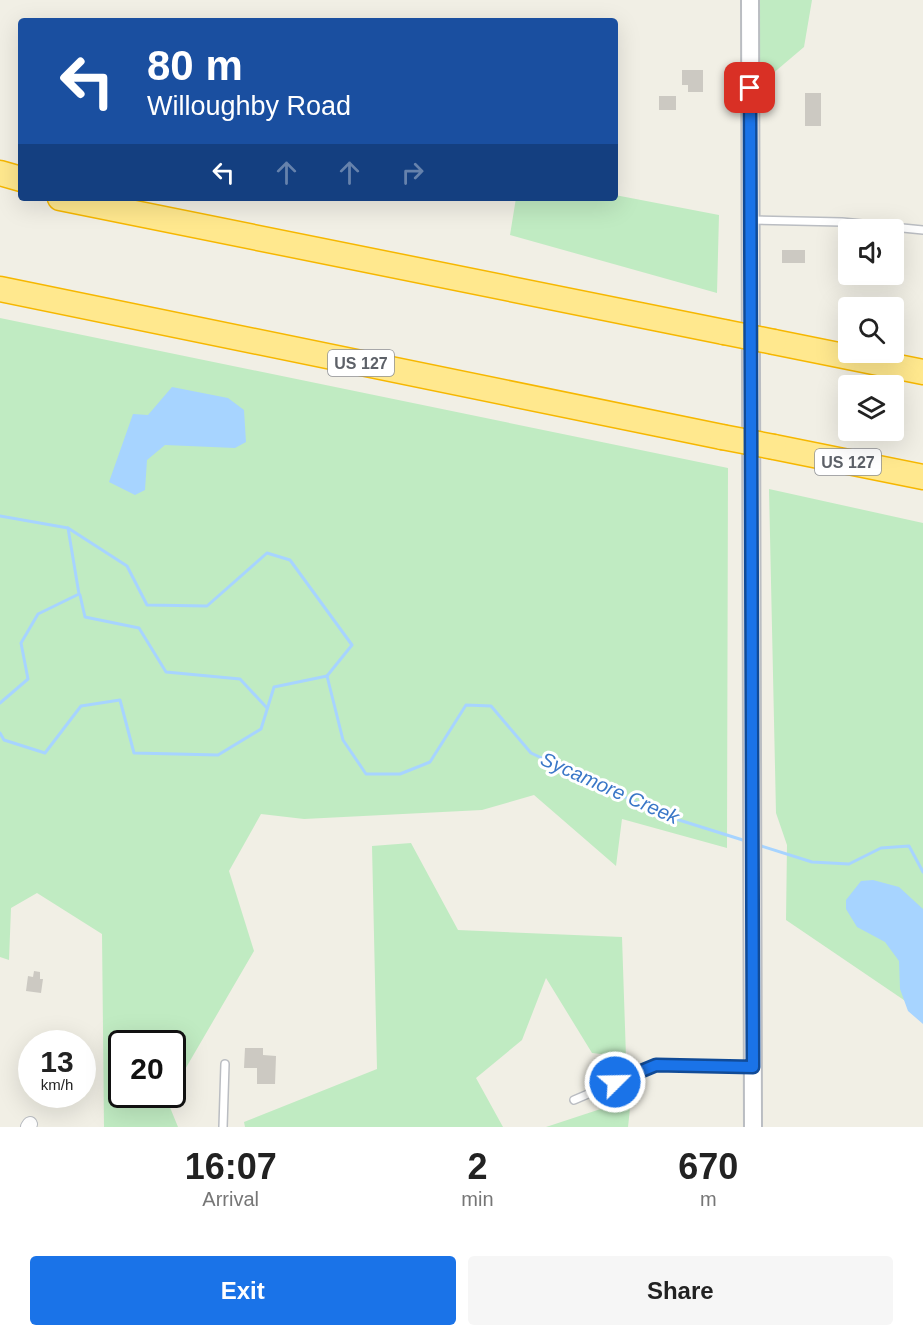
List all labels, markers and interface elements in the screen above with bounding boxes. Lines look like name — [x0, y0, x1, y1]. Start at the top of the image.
icon: left — [48, 42, 126, 120]
text: 80 m — [147, 42, 243, 89]
pin — [724, 62, 775, 113]
icon: arrive — [733, 71, 766, 104]
text: Willoughby Road — [147, 91, 351, 121]
icon: left — [207, 156, 240, 189]
icon: ahead — [270, 156, 303, 189]
icon: ahead — [333, 156, 366, 189]
icon: right — [396, 156, 429, 189]
map controls — [838, 219, 904, 441]
button: sound — [838, 219, 904, 285]
button: search — [838, 297, 904, 363]
road number: US 127 — [328, 350, 394, 376]
button: layers — [838, 375, 904, 441]
road number: US 127 — [815, 449, 881, 475]
water label: Sycamore Creek — [537, 748, 683, 829]
speed limit sign: 20 — [108, 1030, 186, 1108]
text: 13 — [40, 1045, 74, 1078]
position arrow — [583, 1050, 647, 1114]
text: km/h — [41, 1076, 73, 1093]
text: 16:07 — [185, 1146, 277, 1187]
text: 2 — [467, 1146, 487, 1187]
text: 670 — [678, 1146, 738, 1187]
text: Arrival — [202, 1188, 259, 1210]
text: min — [461, 1188, 494, 1210]
text: m — [700, 1188, 717, 1210]
button: Exit — [30, 1256, 456, 1325]
button: Share — [468, 1256, 893, 1325]

